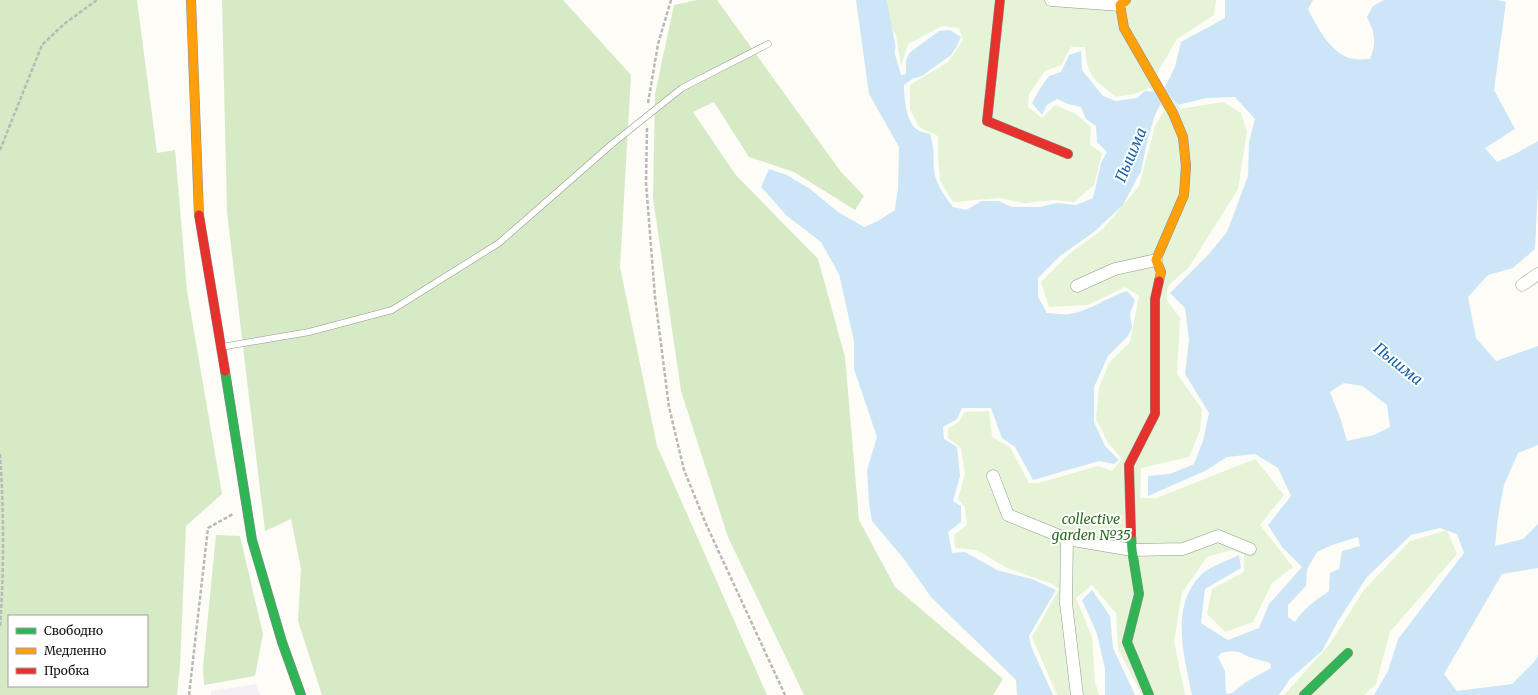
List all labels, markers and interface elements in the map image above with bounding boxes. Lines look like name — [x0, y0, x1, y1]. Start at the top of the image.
water label: Пышма — [1111, 125, 1150, 185]
water label: Пышма — [1370, 338, 1427, 389]
park label: collective garden №35 — [1052, 510, 1131, 544]
legend — [8, 615, 148, 687]
text: Свободно — [44, 623, 103, 638]
text: Медленно — [44, 643, 106, 658]
text: Пробка — [44, 663, 90, 678]

